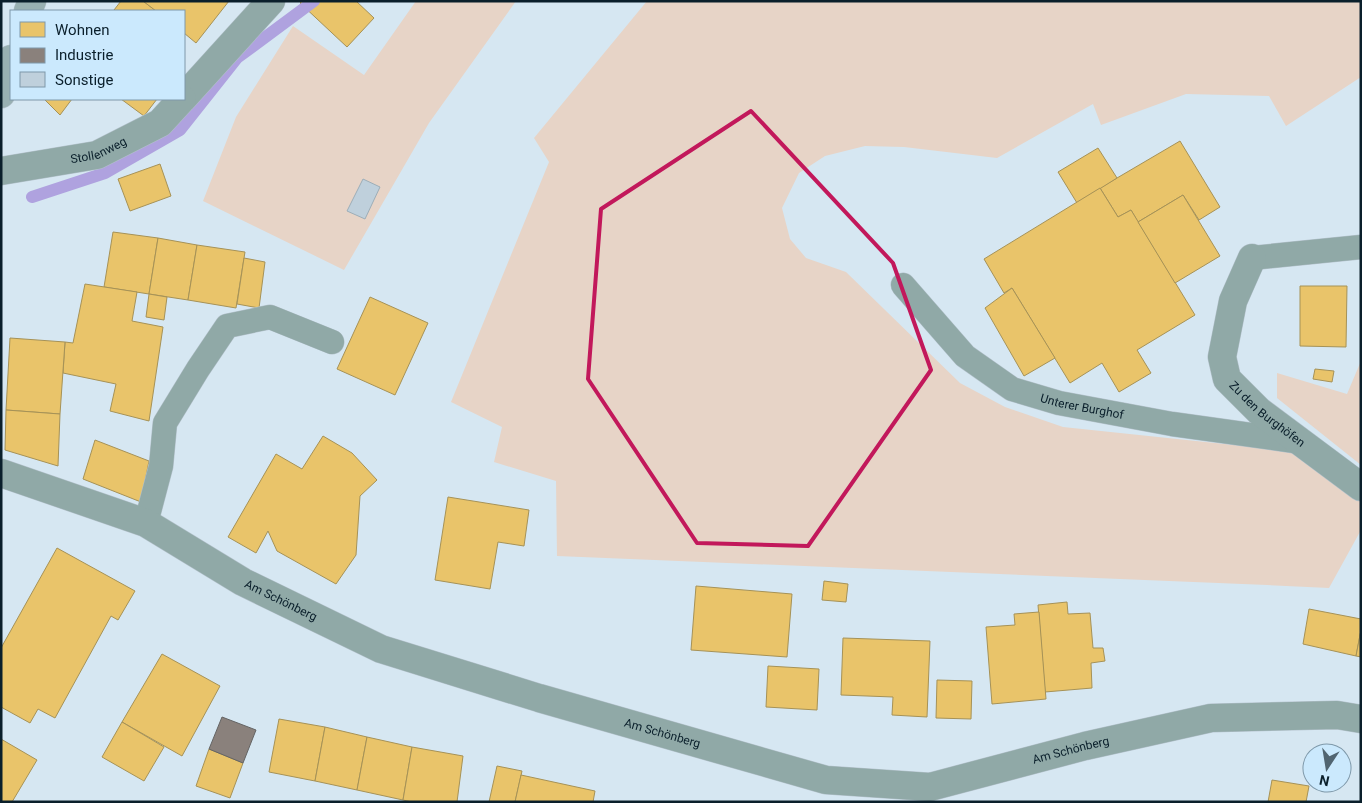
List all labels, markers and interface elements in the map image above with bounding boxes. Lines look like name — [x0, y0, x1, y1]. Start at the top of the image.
legend — [10, 10, 185, 100]
text: Wohnen — [55, 21, 109, 39]
text: Industrie — [55, 46, 113, 64]
text: Sonstige — [55, 71, 113, 89]
street label: Stollenweg — [69, 134, 129, 166]
street label: Zu den Burghöfen — [1226, 378, 1308, 450]
street label: Unterer Burghof — [1039, 391, 1126, 422]
street label: Am Schönberg — [242, 577, 319, 624]
street label: Am Schönberg — [623, 716, 702, 751]
street label: Am Schönberg — [1031, 734, 1110, 767]
north arrow — [1302, 743, 1352, 793]
text: N — [1318, 772, 1331, 790]

